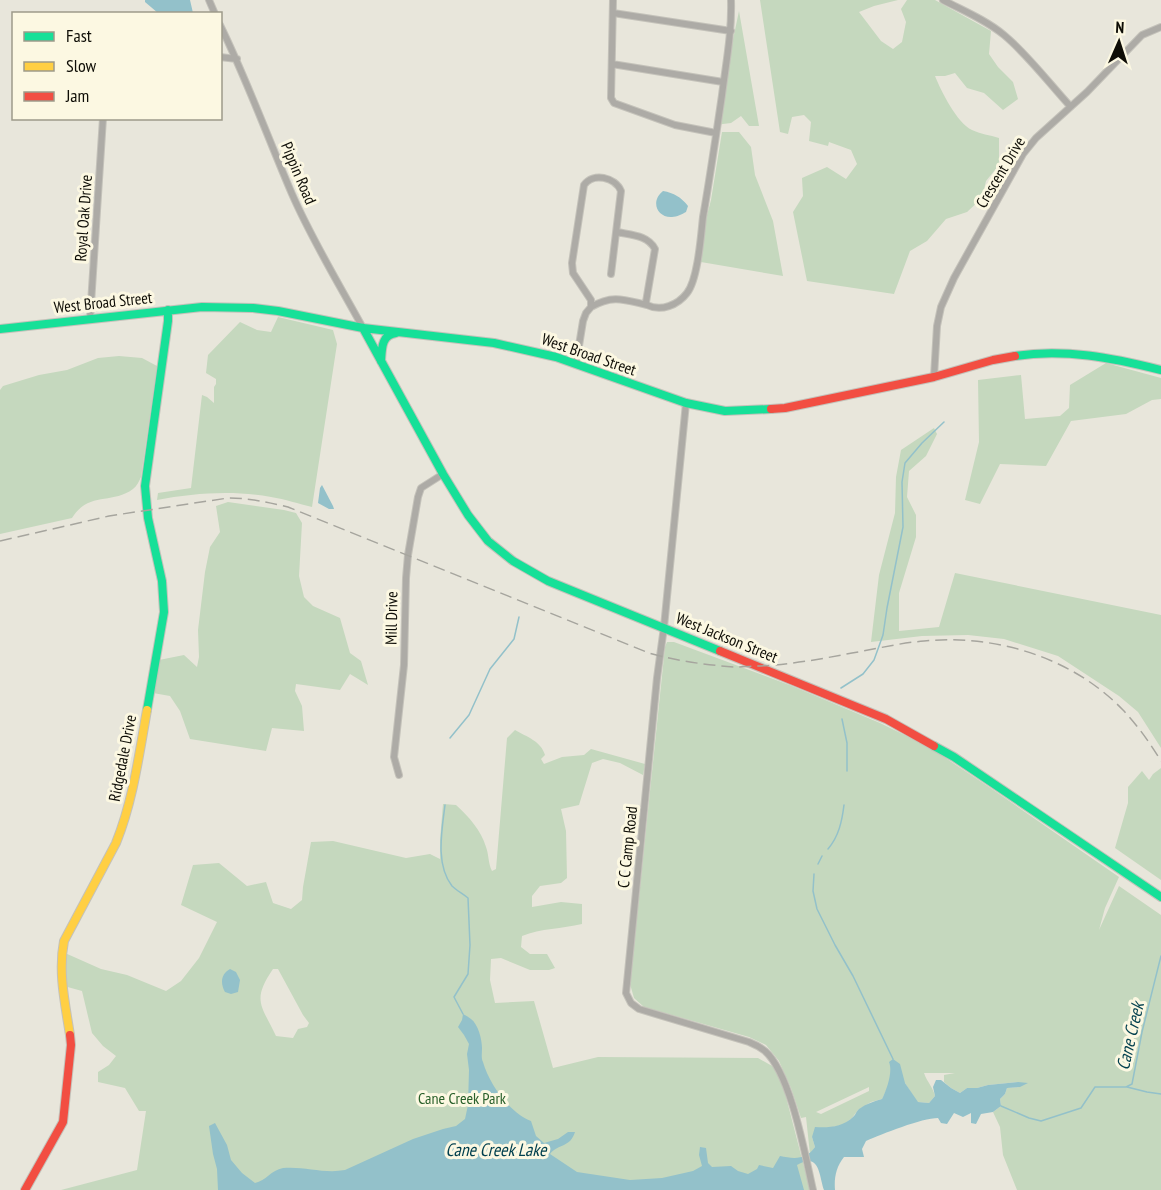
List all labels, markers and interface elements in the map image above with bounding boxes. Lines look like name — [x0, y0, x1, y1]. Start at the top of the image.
legend — [12, 12, 222, 120]
north arrow — [1089, 12, 1149, 72]
text: N — [1115, 17, 1125, 37]
text: Fast — [66, 24, 92, 47]
text: Slow — [66, 54, 97, 77]
text: Jam — [65, 84, 89, 107]
street label: Crescent Drive — [971, 133, 1029, 211]
street label: Pippin Road — [277, 139, 321, 207]
street label: Royal Oak Drive — [70, 174, 96, 262]
street label: West Broad Street — [53, 287, 154, 317]
street label: West Broad Street — [539, 328, 639, 380]
street label: Mill Drive — [381, 591, 401, 645]
street label: West Jackson Street — [673, 607, 781, 667]
street label: Ridgedale Drive — [104, 713, 140, 803]
street label: C C Camp Road — [613, 805, 641, 889]
water label: Cane Creek — [1111, 998, 1149, 1072]
park label: Cane Creek Park — [418, 1088, 507, 1108]
water label: Cane Creek Lake — [445, 1138, 548, 1161]

